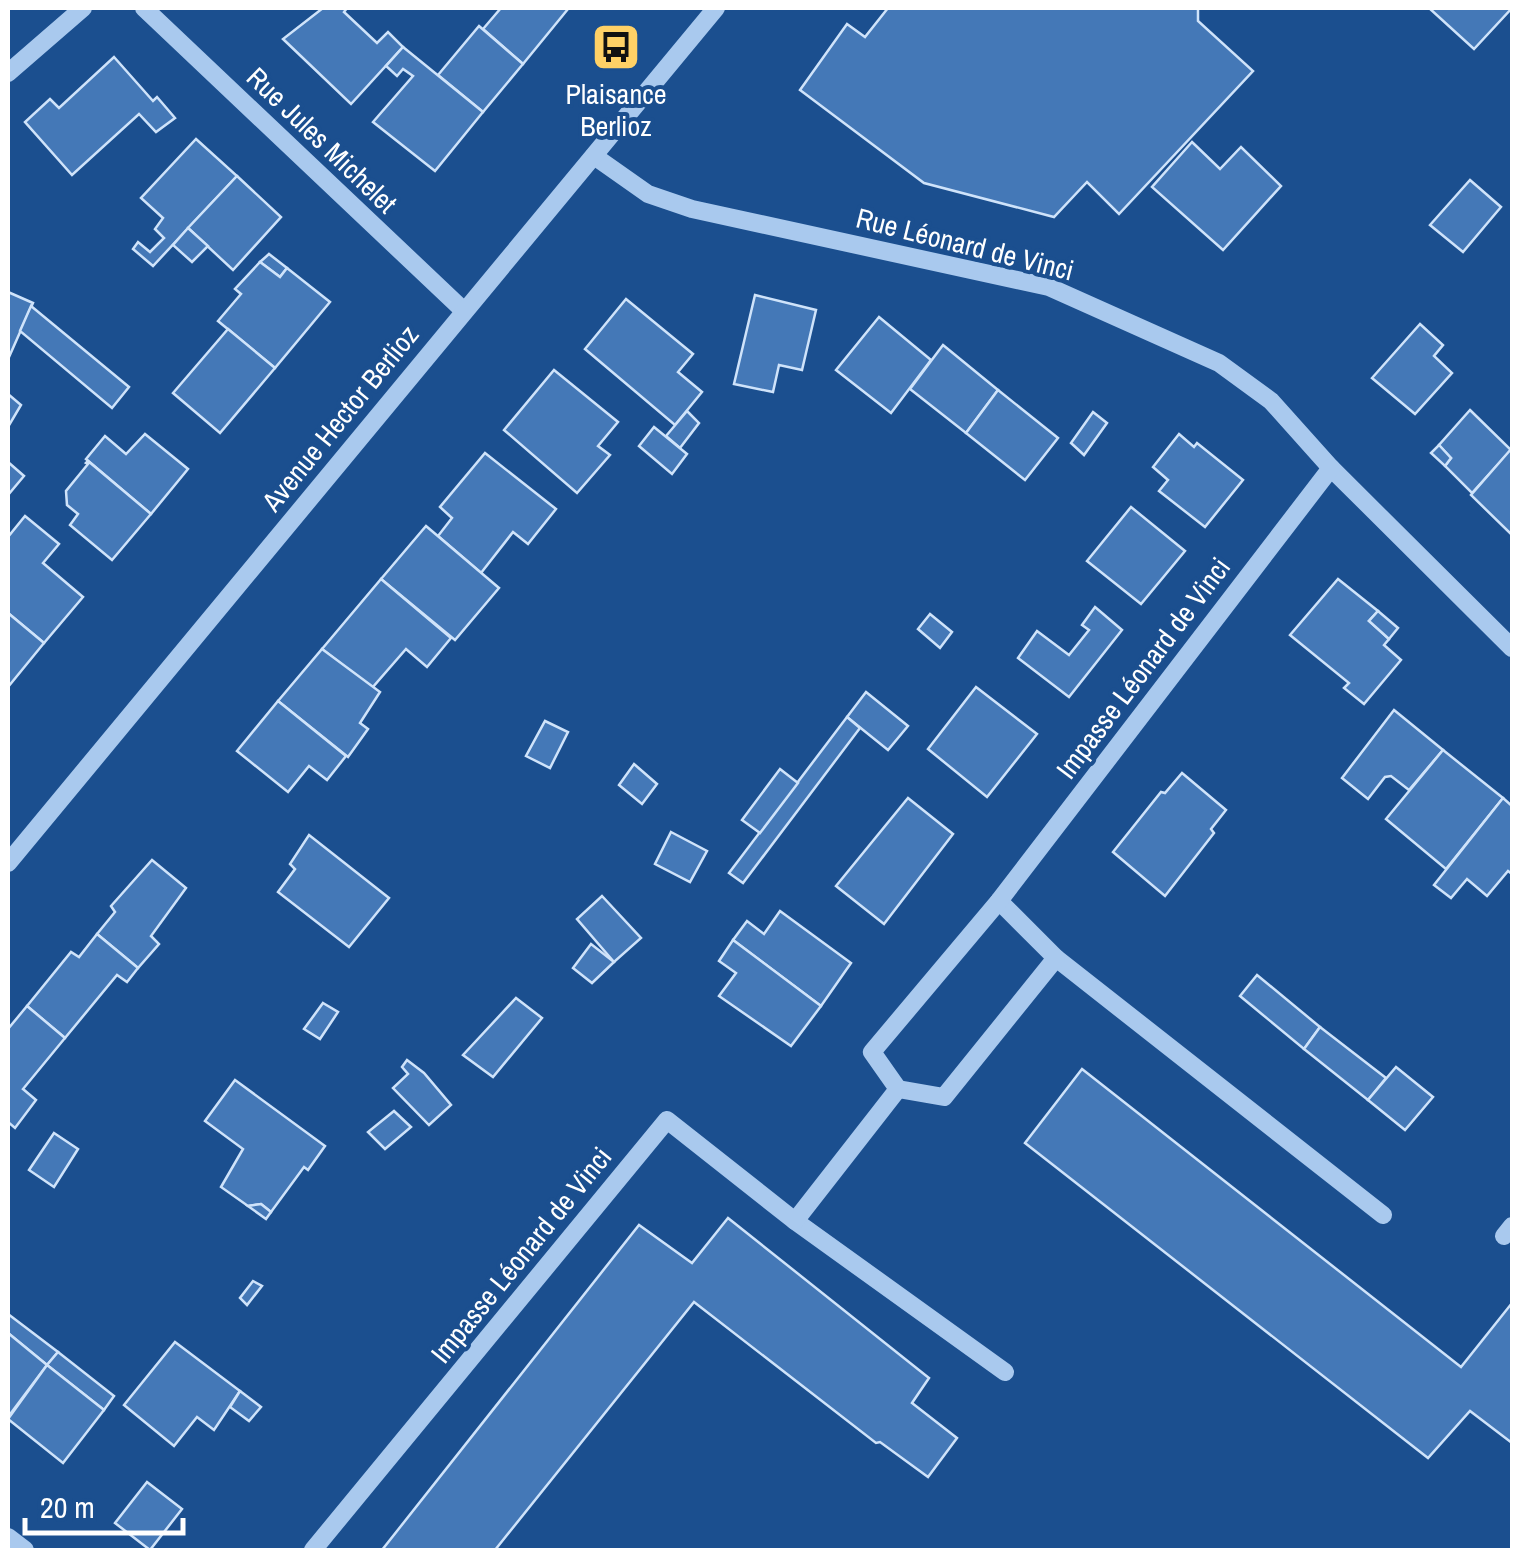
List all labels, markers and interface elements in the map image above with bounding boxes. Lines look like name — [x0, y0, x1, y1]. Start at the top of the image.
bus stop icon: Plaisance Berlioz — [590, 21, 642, 73]
street label: Rue Jules Michelet — [239, 59, 405, 221]
place label: Plaisance Berlioz — [566, 75, 666, 145]
street label: Rue Léonard de Vinci — [852, 199, 1078, 289]
street label: Avenue Hector Berlioz — [252, 317, 427, 520]
street label: Impasse Léonard de Vinci — [1047, 550, 1239, 786]
street label: Impasse Léonard de Vinci — [422, 1139, 620, 1371]
scale bar — [25, 1473, 182, 1535]
text: 20 m — [40, 1487, 95, 1527]

